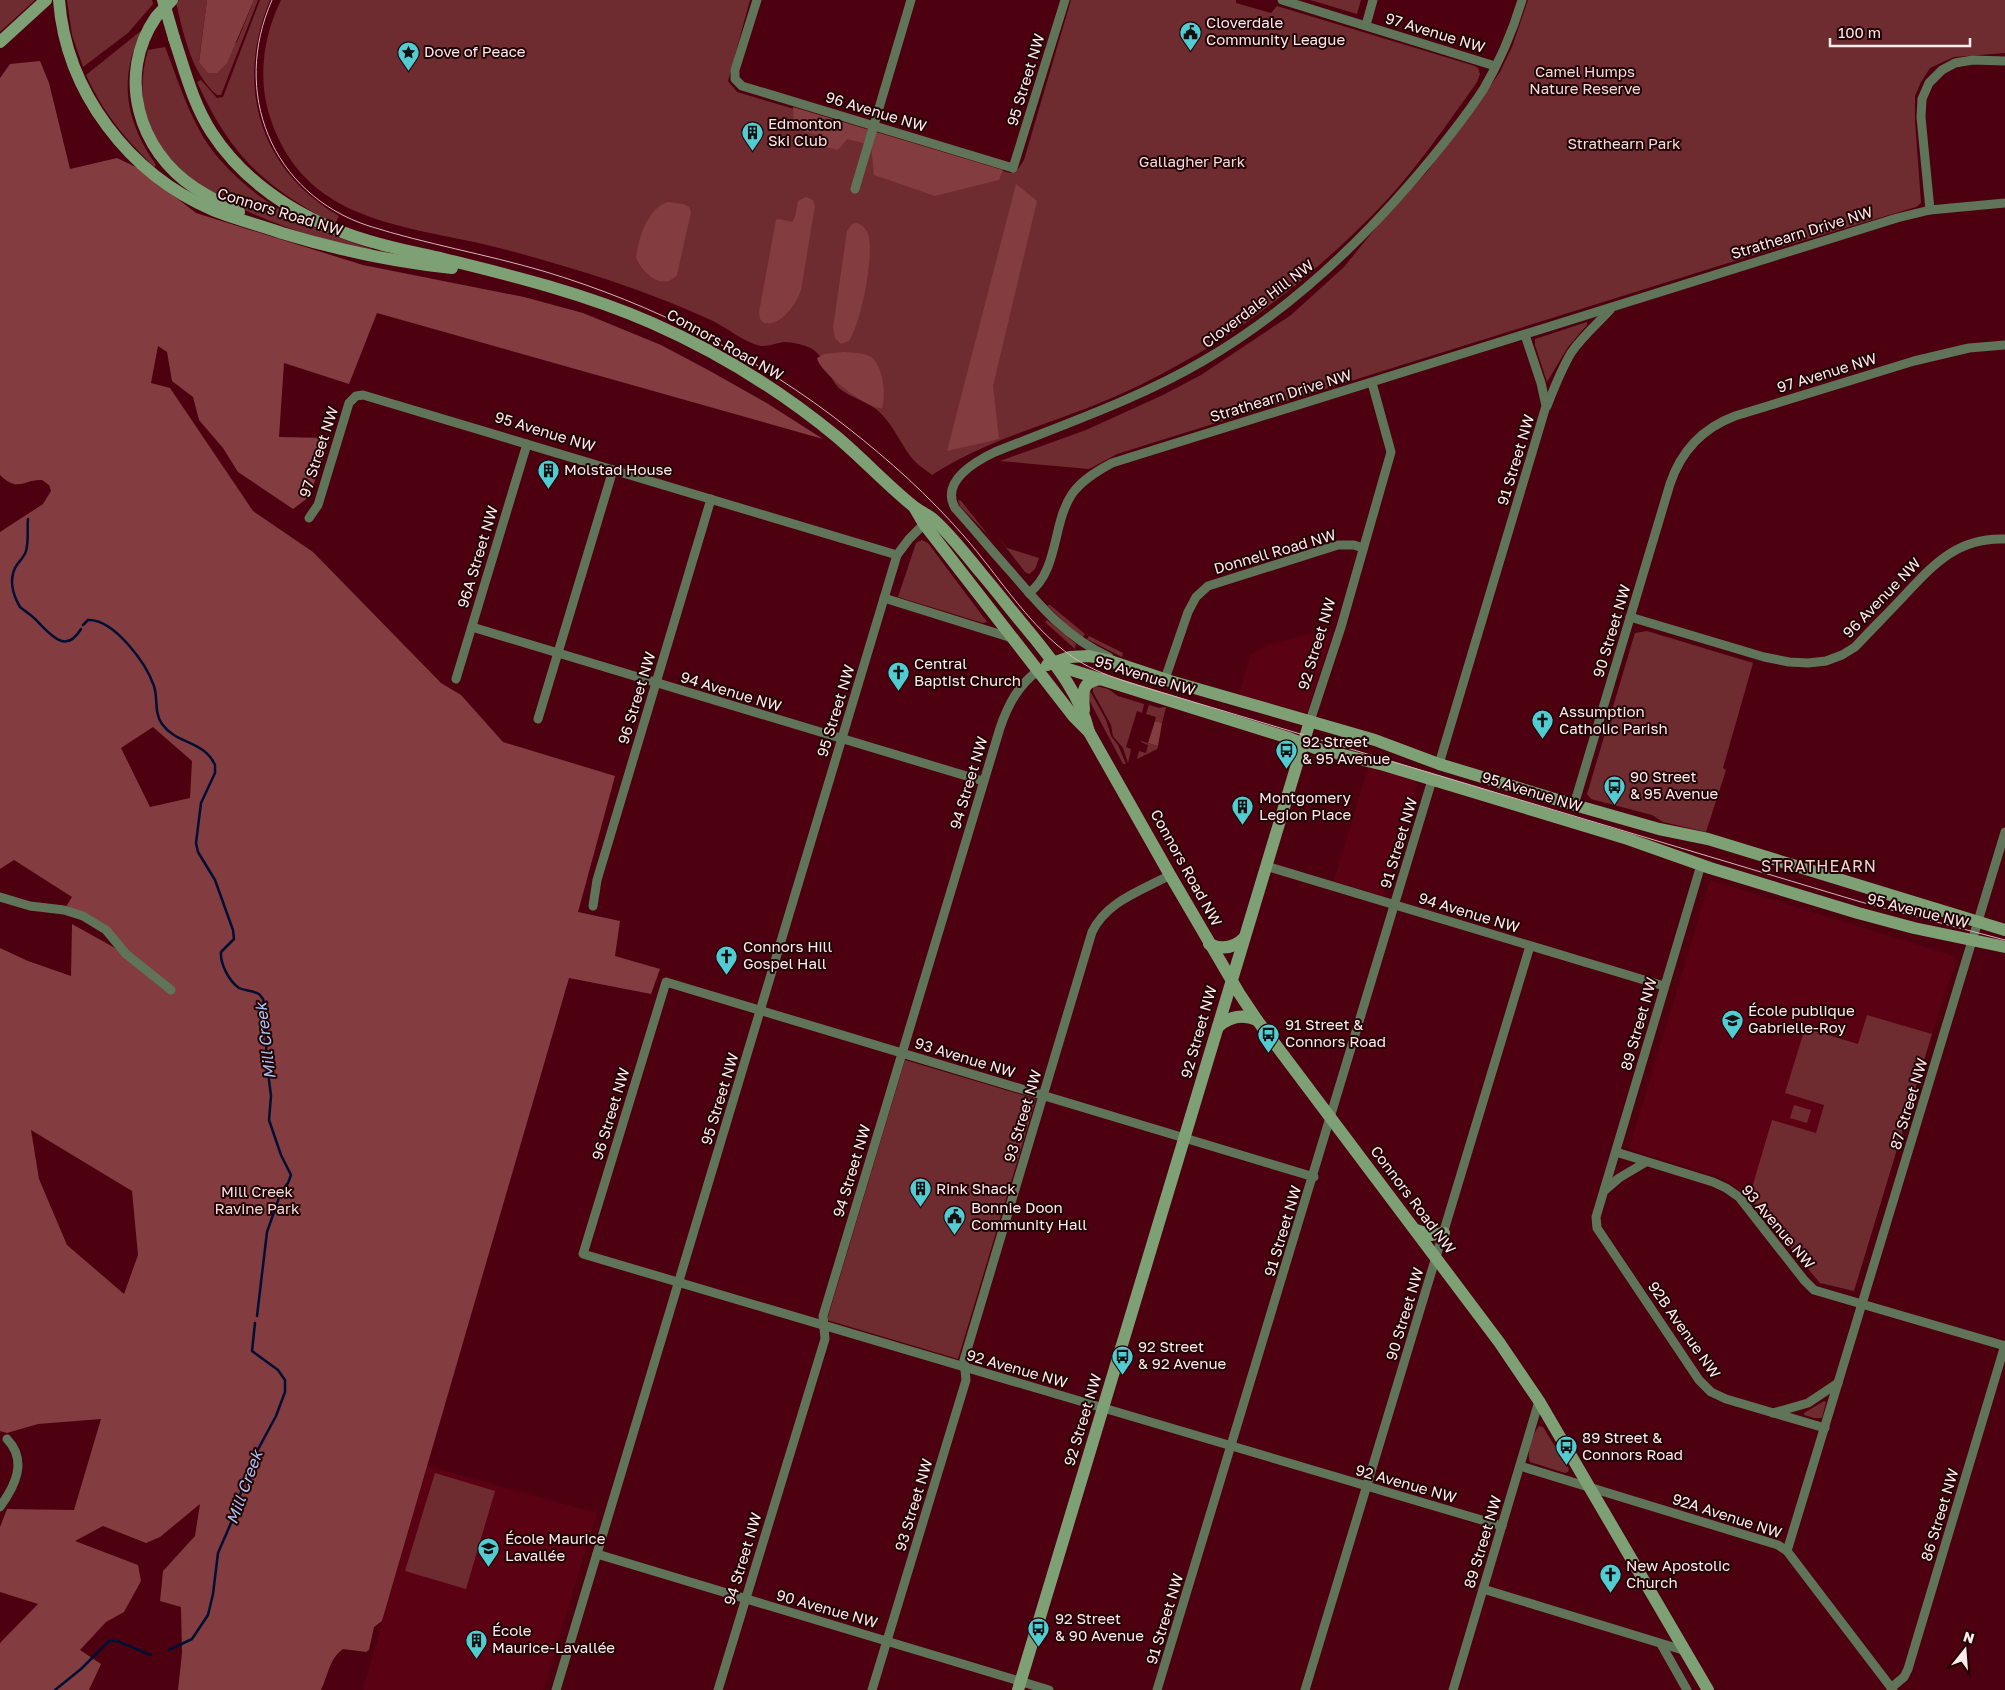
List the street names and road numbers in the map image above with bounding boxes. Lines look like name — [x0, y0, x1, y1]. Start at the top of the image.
street label: 97 Avenue NW — [1383, 8, 1487, 56]
street label: 95 Street NW — [1002, 31, 1048, 128]
street label: 96 Avenue NW — [824, 87, 929, 135]
street label: Connors Road NW — [215, 183, 345, 239]
street label: Strathearn Drive NW — [1729, 202, 1875, 262]
street label: Cloverdale Hill NW — [1198, 255, 1317, 351]
street label: Connors Road NW — [664, 305, 787, 384]
street label: 97 Avenue NW — [1775, 348, 1879, 396]
street label: Strathearn Drive NW — [1208, 365, 1354, 425]
street label: 97 Street NW — [295, 404, 341, 500]
street label: 95 Avenue NW — [493, 407, 598, 455]
street label: 91 Street NW — [1493, 412, 1537, 507]
street label: 96A Street NW — [453, 503, 501, 610]
street label: Donnell Road NW — [1212, 525, 1338, 577]
street label: 96 Avenue NW — [1839, 554, 1924, 641]
street label: 90 Street NW — [1588, 582, 1634, 679]
street label: 92 Street NW — [1293, 595, 1339, 692]
street label: 96 Street NW — [613, 649, 659, 746]
street label: 95 Avenue NW — [1093, 651, 1198, 699]
street label: 95 Street NW — [812, 662, 858, 759]
street label: 94 Avenue NW — [679, 667, 784, 715]
street label: 94 Street NW — [945, 734, 991, 831]
street label: 95 Avenue NW — [1480, 767, 1585, 815]
street label: 91 Street NW — [1376, 795, 1420, 890]
street label: Connors Road NW — [1147, 806, 1226, 929]
street label: 94 Avenue NW — [1417, 888, 1522, 936]
street label: 95 Avenue NW — [1866, 889, 1971, 931]
street label: 89 Street NW — [1616, 975, 1660, 1072]
street label: 92 Street NW — [1176, 983, 1220, 1080]
street label: 93 Avenue NW — [913, 1033, 1018, 1081]
street label: 95 Street NW — [696, 1050, 742, 1147]
street label: 87 Street NW — [1886, 1056, 1931, 1152]
street label: 96 Street NW — [587, 1065, 633, 1162]
street label: 93 Street NW — [999, 1067, 1045, 1164]
street label: 94 Street NW — [828, 1122, 874, 1219]
street label: Connors Road NW — [1367, 1142, 1460, 1257]
street label: 93 Avenue NW — [1738, 1181, 1819, 1272]
street label: 91 Street NW — [1260, 1183, 1304, 1278]
street label: 90 Street NW — [1381, 1265, 1427, 1362]
street label: 92B Avenue NW — [1645, 1278, 1725, 1381]
street label: 92 Avenue NW — [965, 1345, 1070, 1391]
street label: 92 Street NW — [1059, 1371, 1105, 1468]
street label: 93 Street NW — [890, 1456, 936, 1553]
street label: 92 Avenue NW — [1354, 1460, 1459, 1506]
street label: 86 Street NW — [1916, 1466, 1962, 1563]
street label: 92A Avenue NW — [1670, 1489, 1784, 1541]
street label: 89 Street NW — [1459, 1493, 1505, 1590]
street label: 94 Street NW — [719, 1510, 765, 1607]
street label: 91 Street NW — [1142, 1571, 1186, 1666]
street label: 90 Avenue NW — [775, 1585, 880, 1631]

